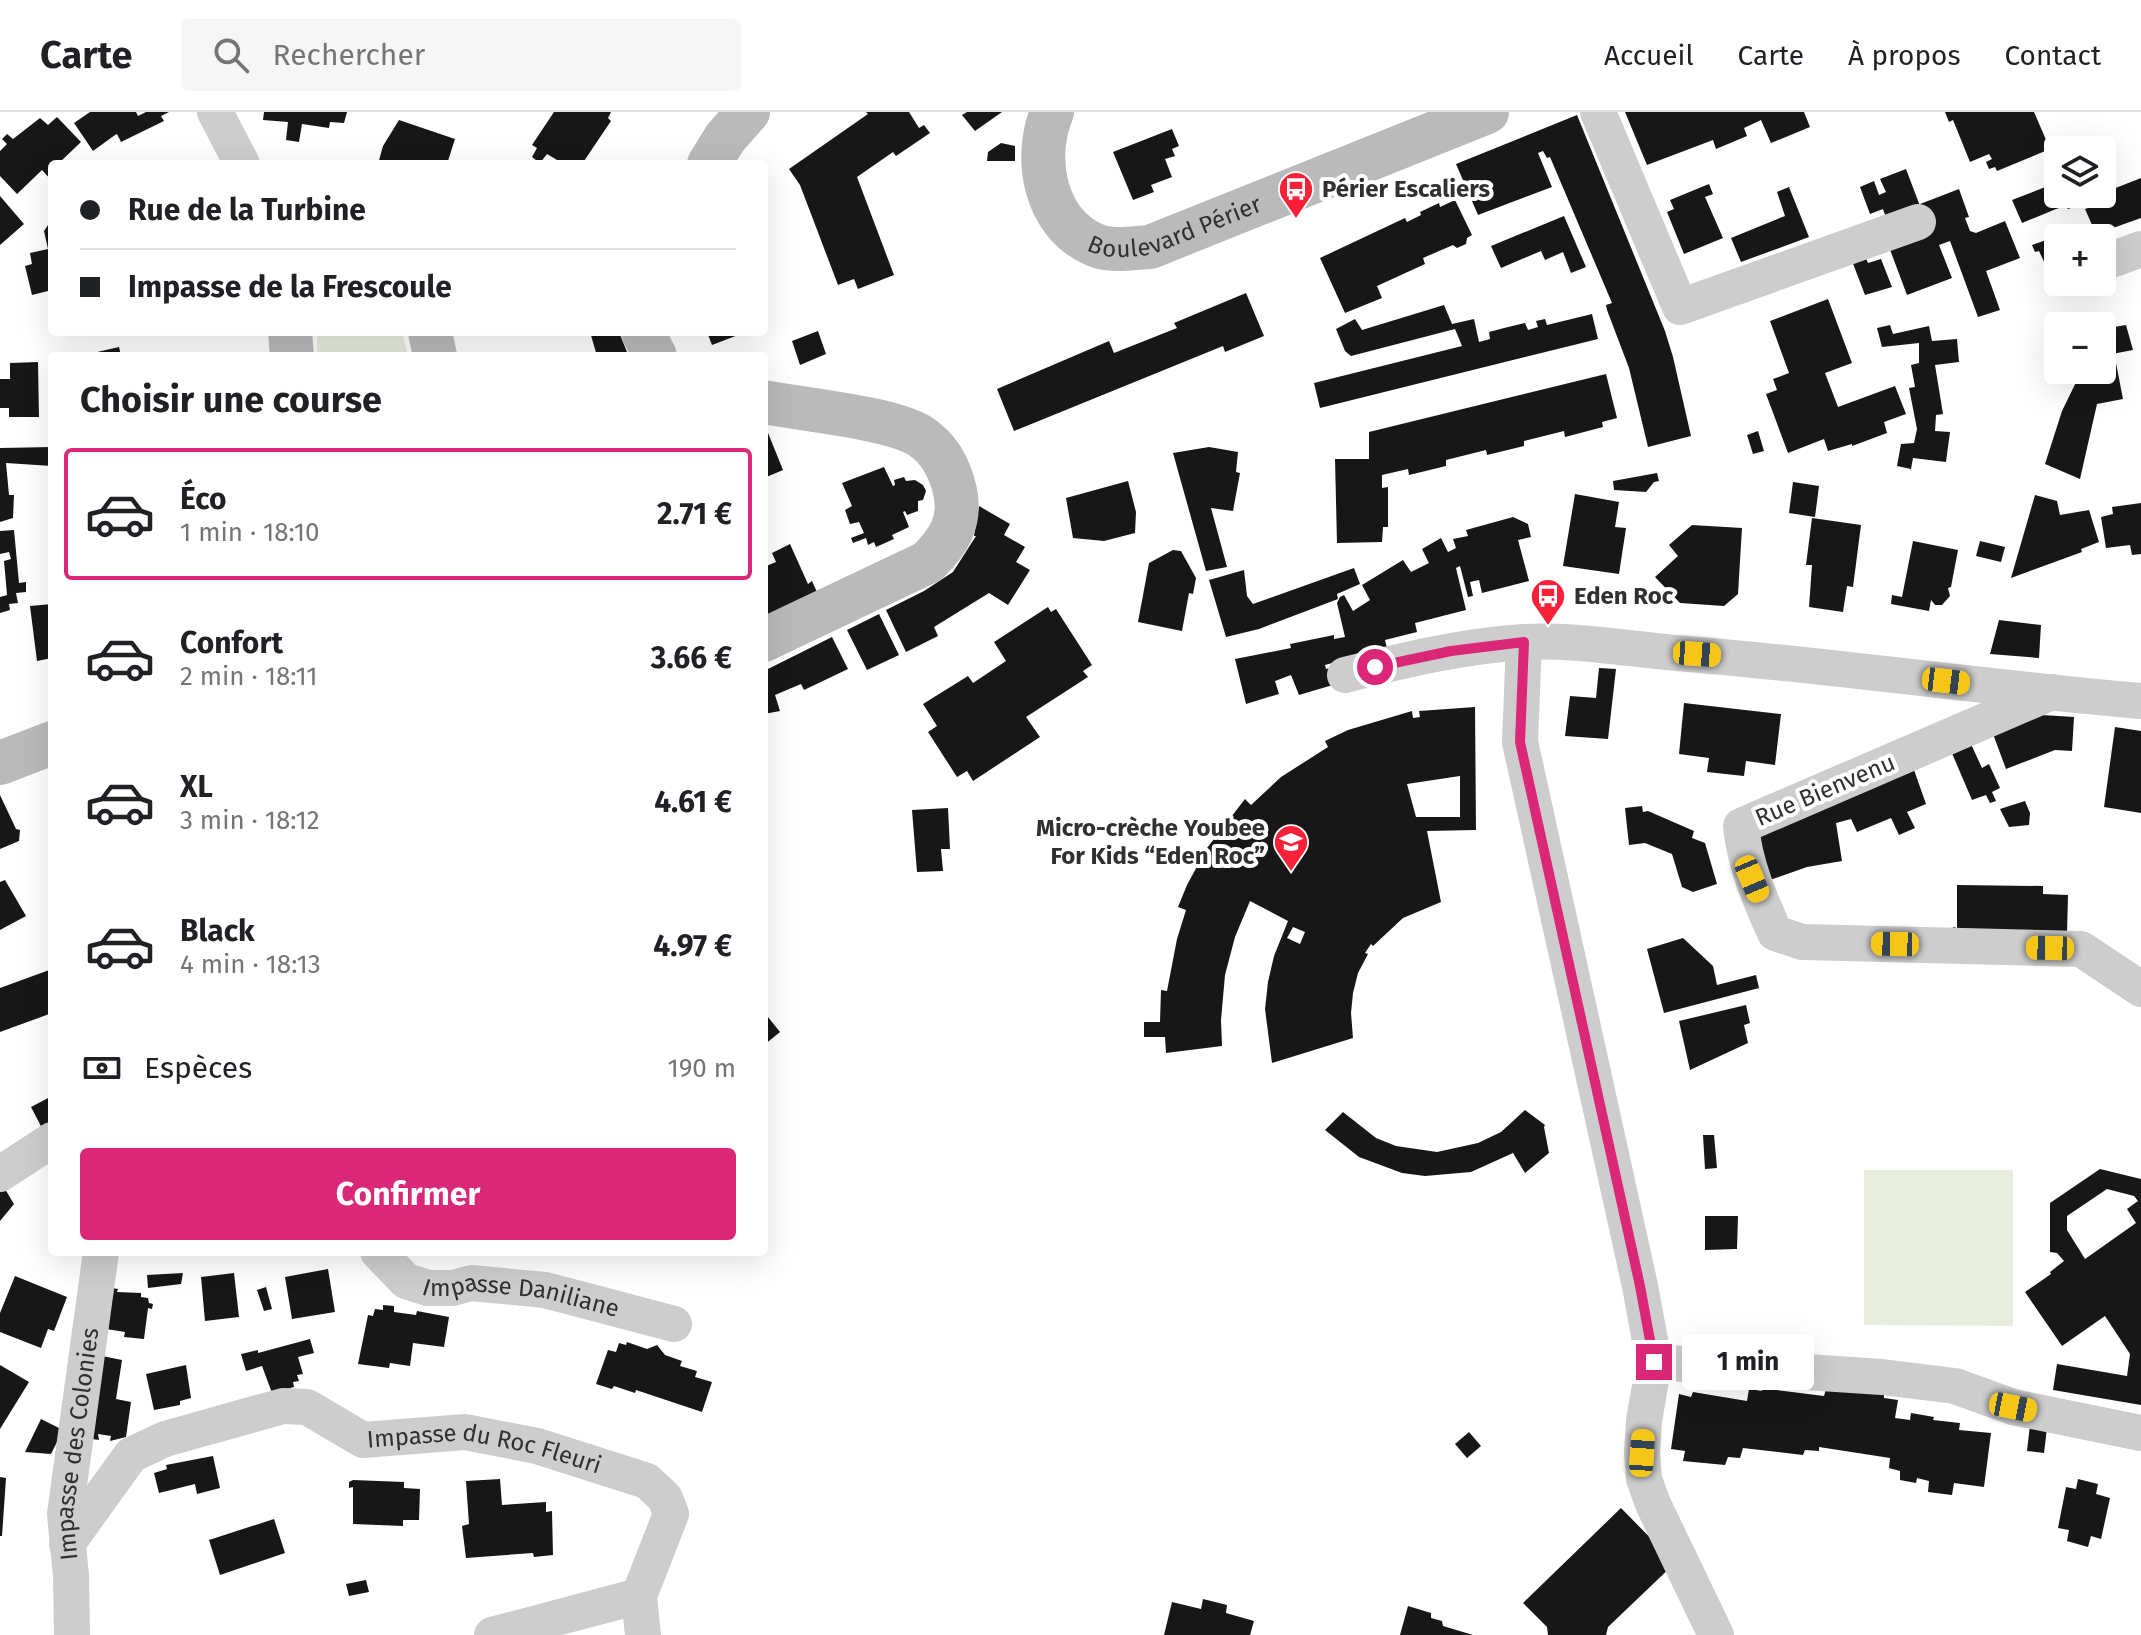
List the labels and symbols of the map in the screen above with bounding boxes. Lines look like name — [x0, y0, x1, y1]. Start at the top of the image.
bus stop icon: Périer Escaliers — [1277, 170, 1315, 220]
place label: Périer Escaliers — [1322, 175, 1491, 203]
street label: Boulevard Périer — [1083, 190, 1266, 263]
bus stop icon: Eden Roc — [1529, 577, 1567, 627]
place label: Eden Roc — [1574, 582, 1674, 610]
car — [1672, 640, 1722, 668]
route start — [1357, 649, 1393, 685]
car — [1921, 666, 1971, 696]
street label: Rue Bienvenu — [1751, 748, 1899, 832]
place label: Micro-crèche Youbee For Kids “Eden Roc” — [1036, 814, 1265, 870]
school or university icon: Micro-crèche Youbee For Kids “Eden Roc” — [1272, 823, 1310, 873]
car — [1732, 852, 1772, 906]
car — [1871, 932, 1919, 956]
car — [2026, 936, 2074, 960]
street label: Impasse Daniliane — [419, 1268, 622, 1323]
street label: Impasse des Colonies — [50, 1326, 104, 1562]
callout: 1 min — [1682, 1334, 1814, 1390]
route end — [1636, 1344, 1672, 1380]
car — [1987, 1391, 2039, 1423]
street label: Impasse du Roc Fleuri — [366, 1418, 605, 1480]
car — [1628, 1428, 1656, 1478]

